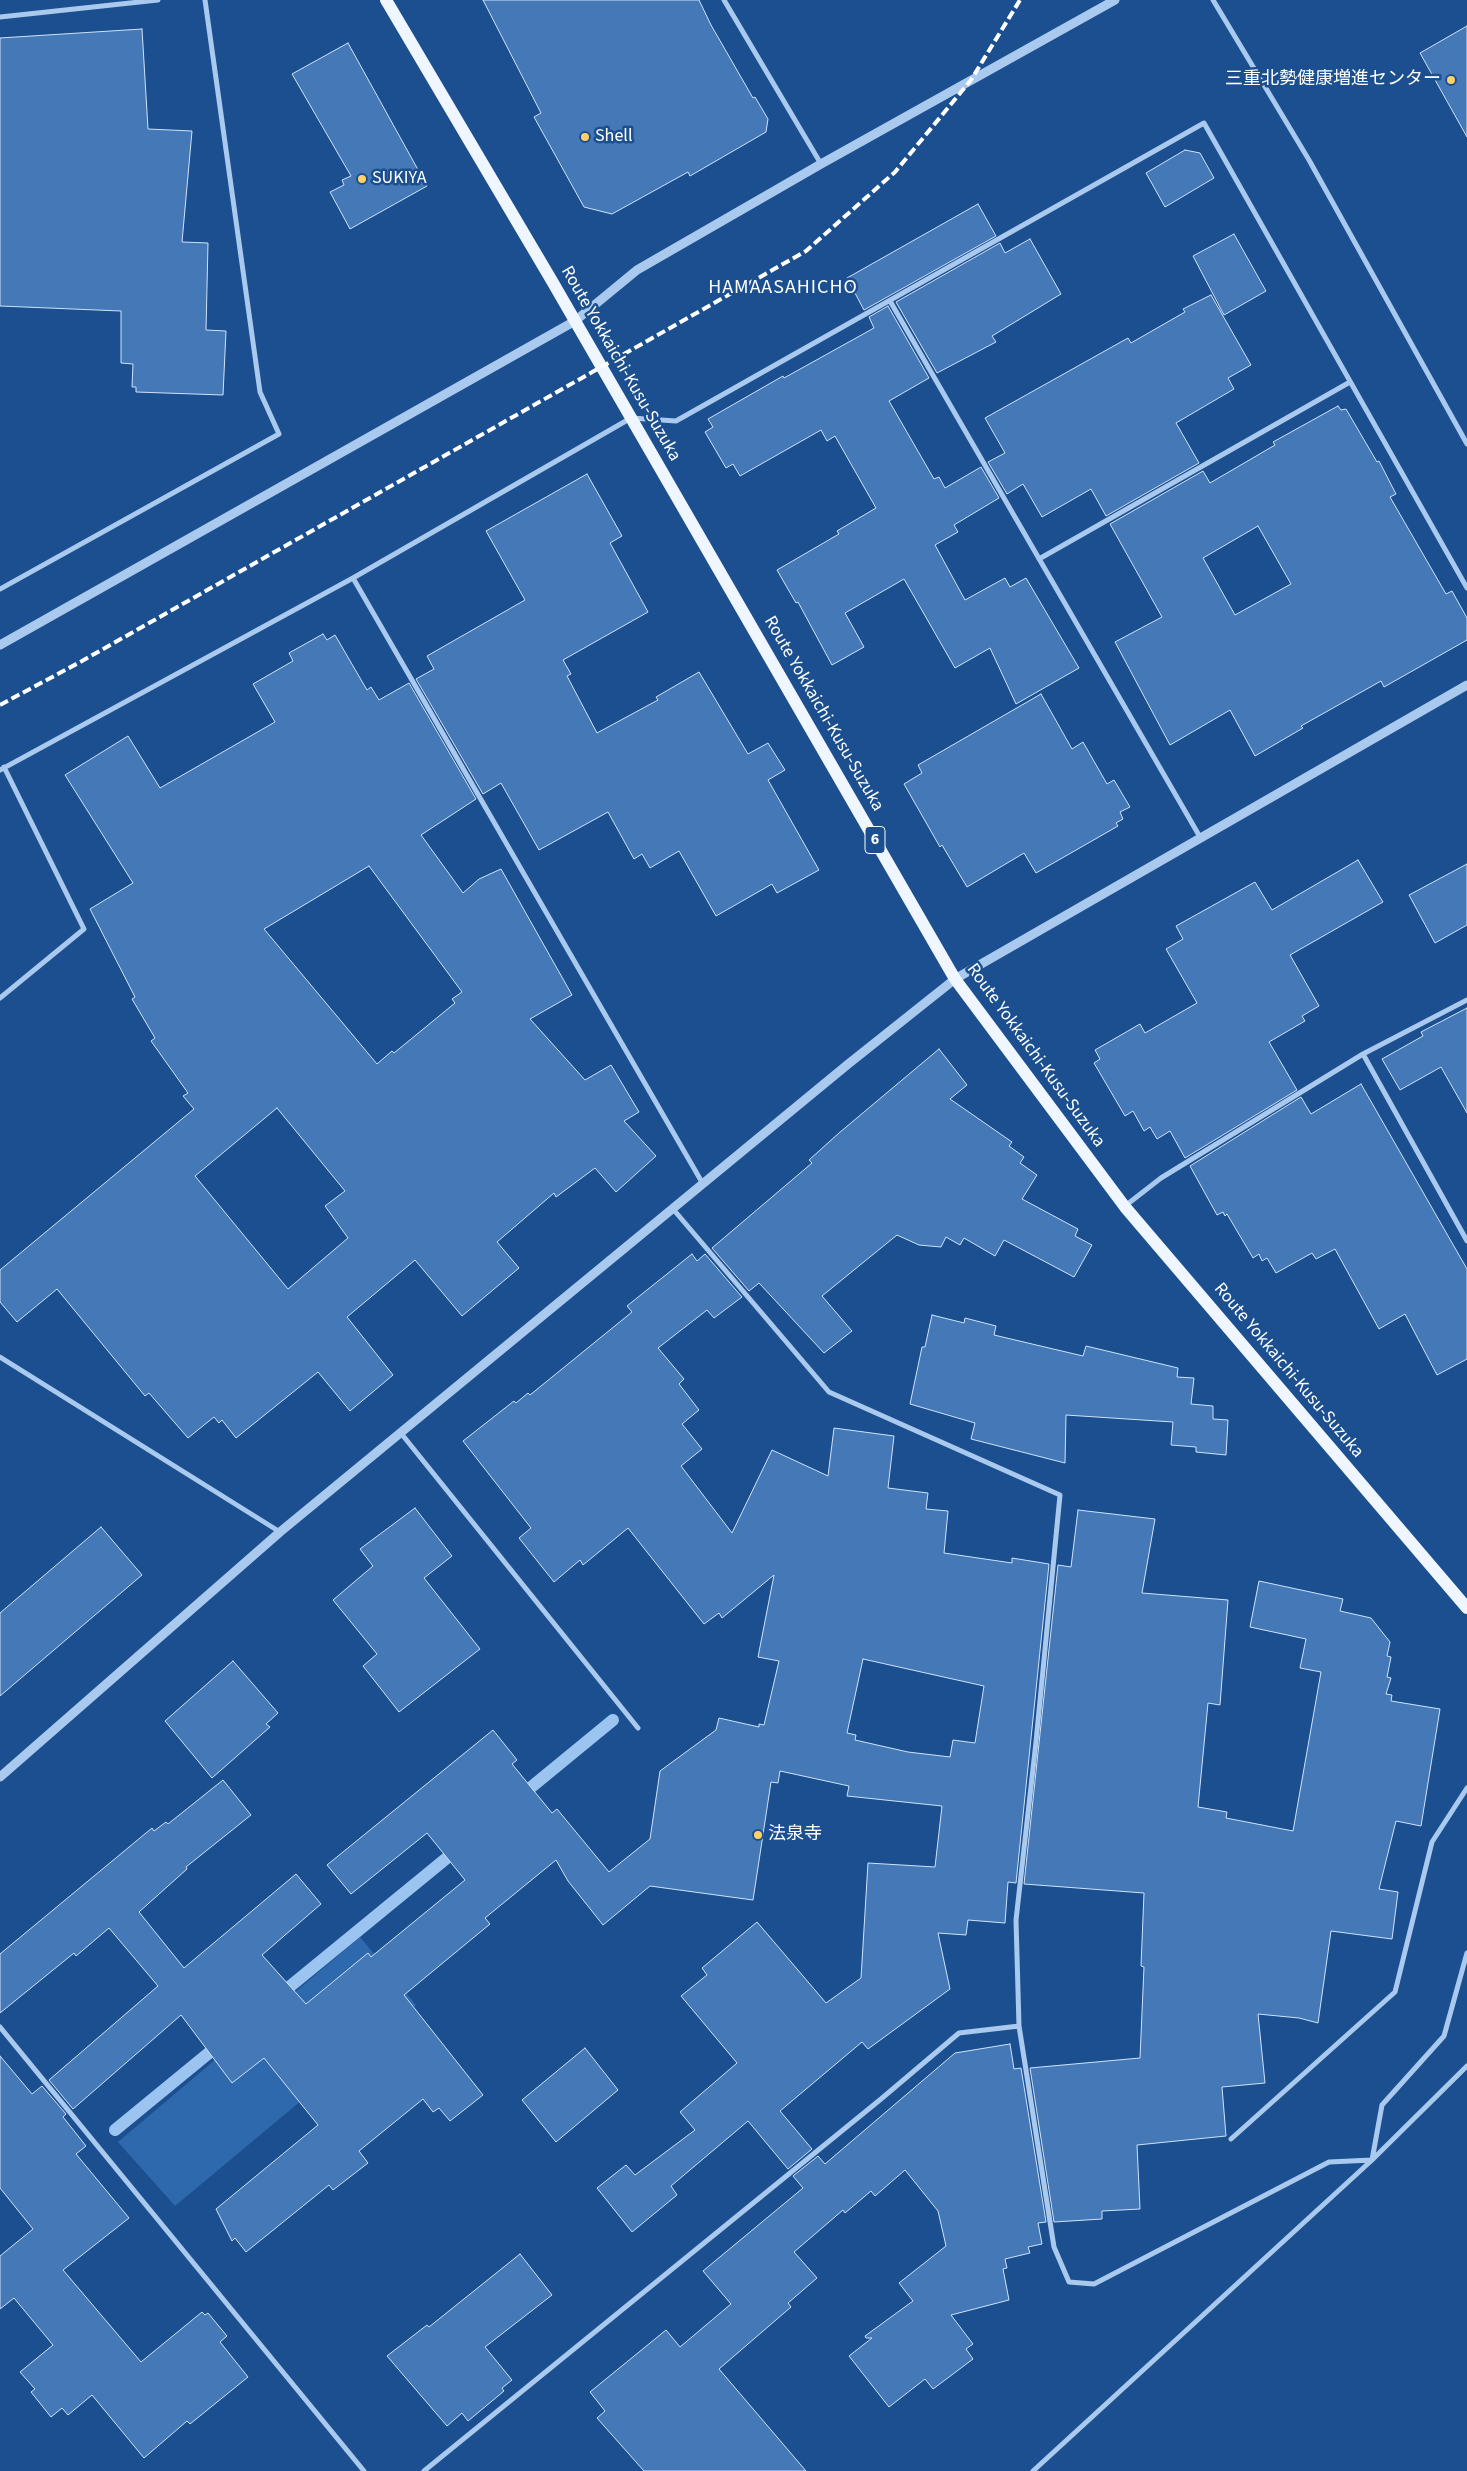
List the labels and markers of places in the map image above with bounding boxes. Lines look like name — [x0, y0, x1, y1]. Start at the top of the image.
place label: 三重北勢健康増進センター — [1225, 69, 1441, 91]
marker: 三重北勢健康増進センター — [1445, 74, 1457, 86]
place label: Shell — [595, 126, 633, 148]
marker: Shell — [579, 131, 591, 143]
place label: SUKIYA — [372, 168, 426, 190]
marker: SUKIYA — [356, 173, 368, 185]
place label: 法泉寺 — [768, 1824, 822, 1846]
marker: 法泉寺 — [752, 1829, 764, 1841]

